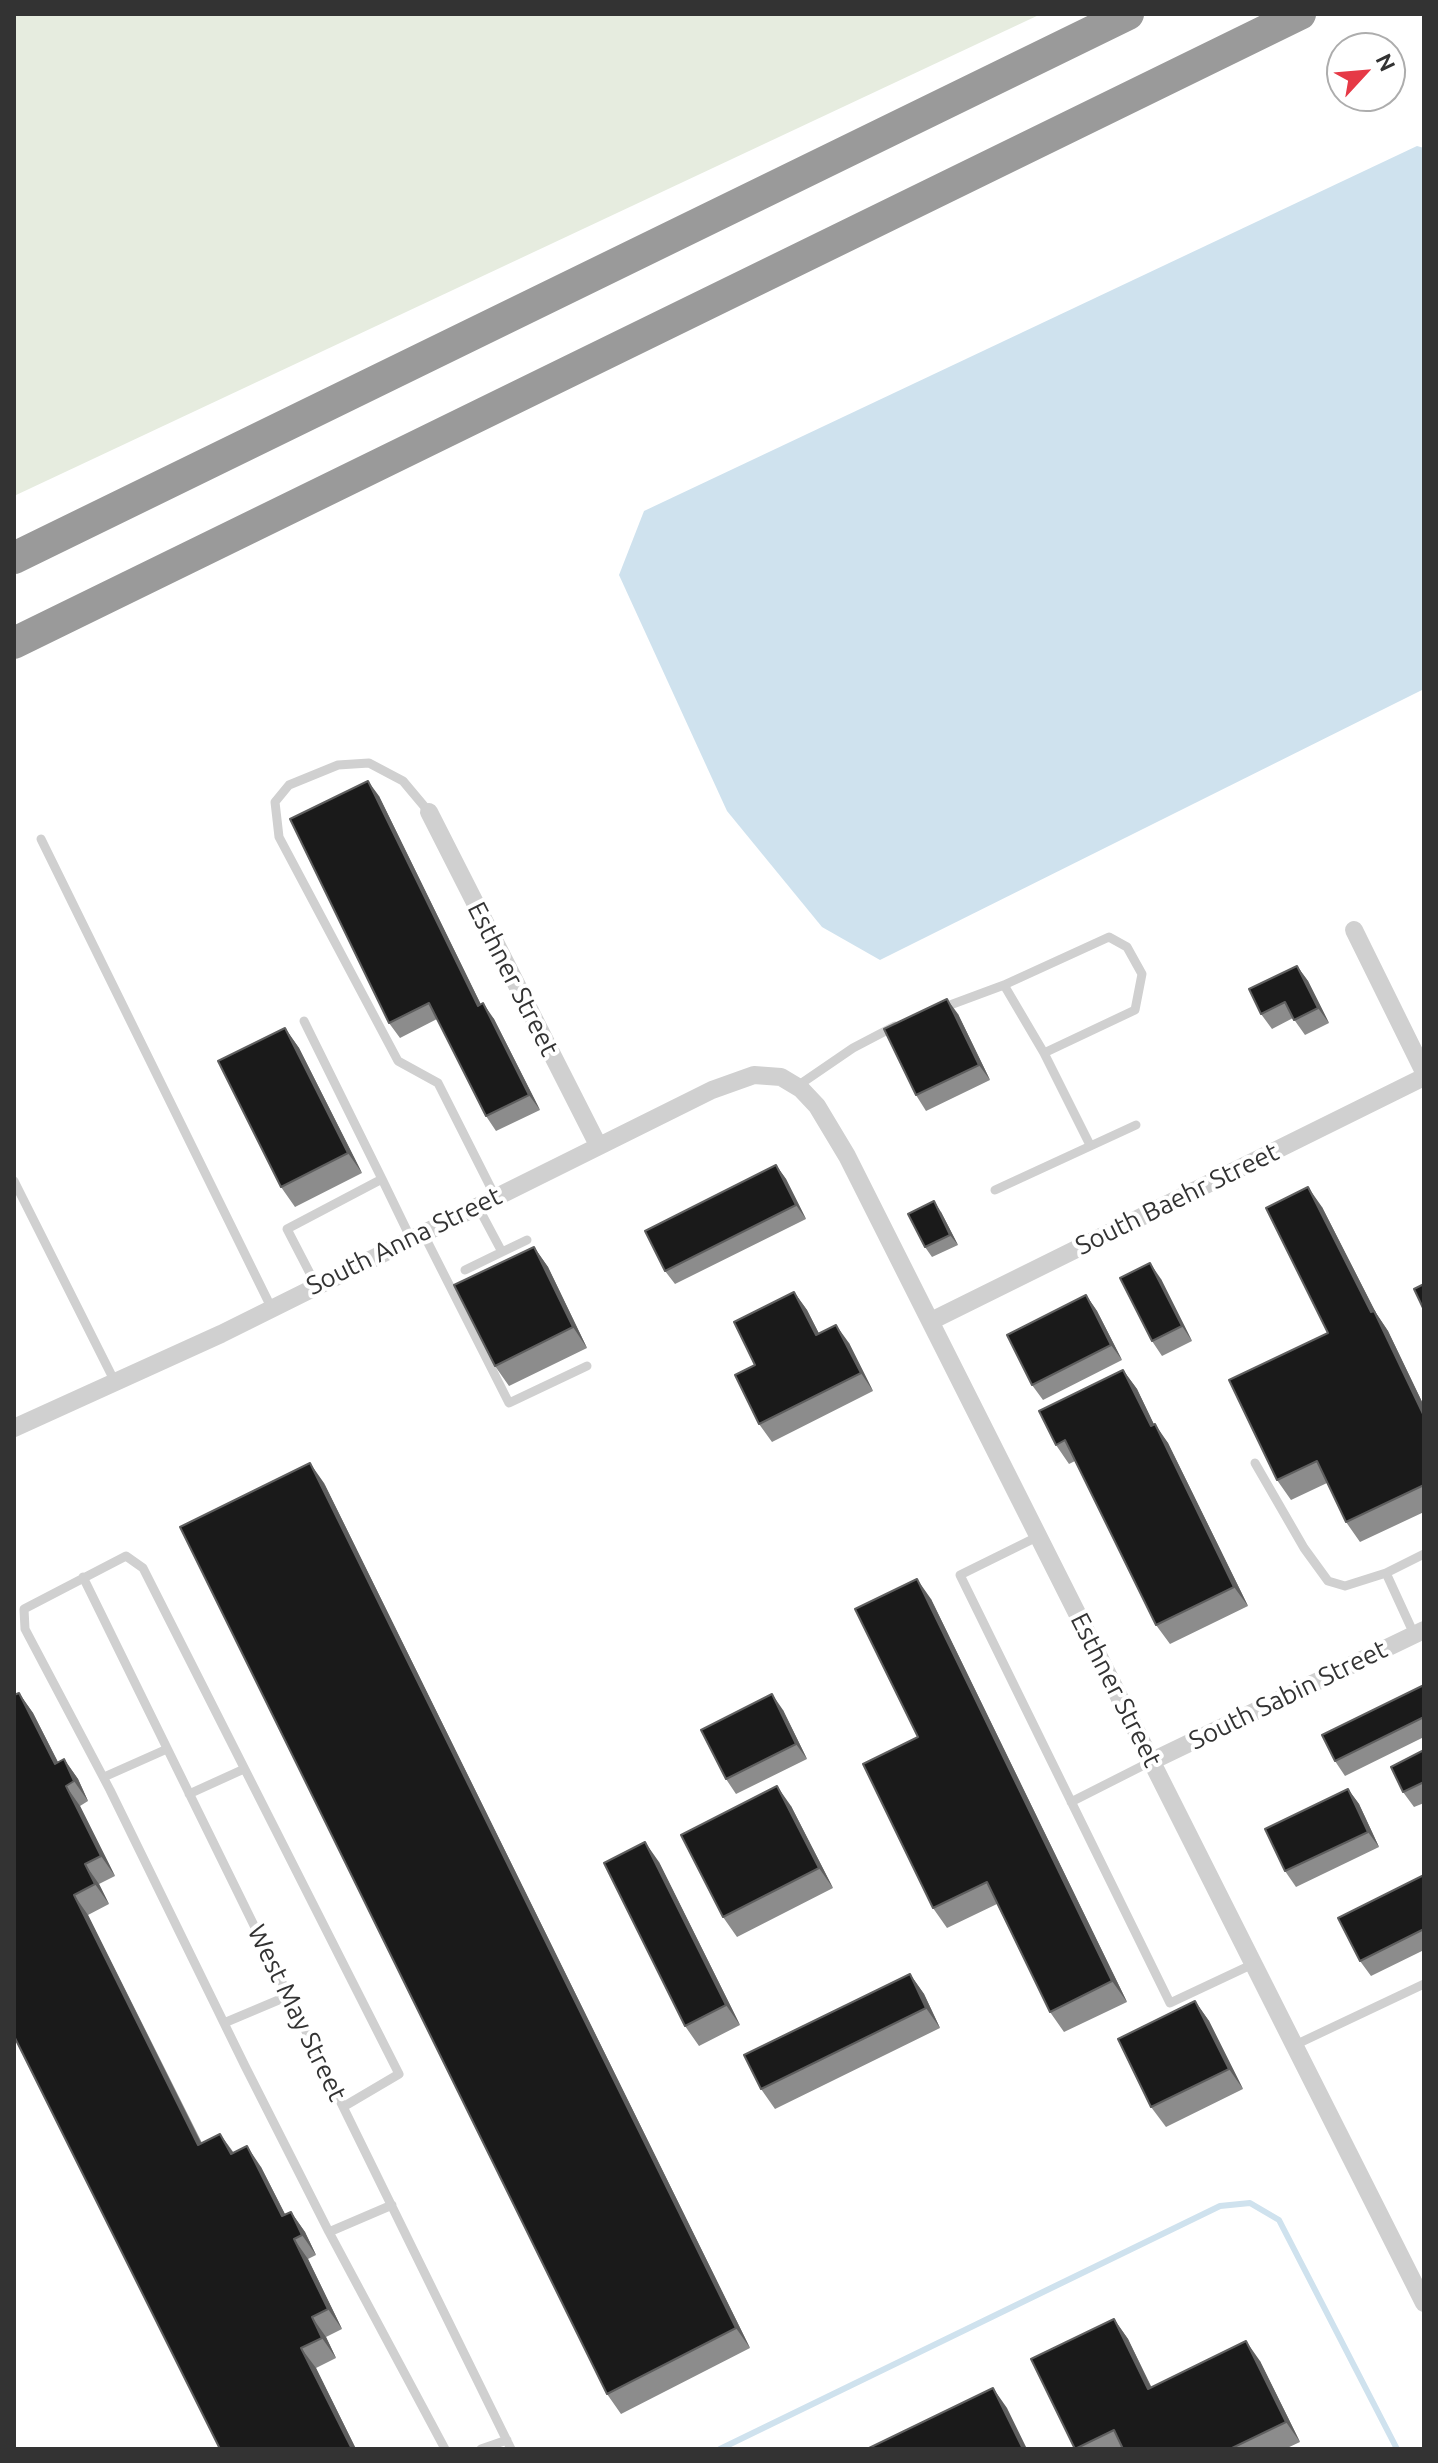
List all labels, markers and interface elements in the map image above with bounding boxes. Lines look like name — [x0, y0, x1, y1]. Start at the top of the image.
north arrow — [1326, 32, 1406, 112]
text: N — [1371, 49, 1401, 75]
street label: Esthner Street — [461, 897, 565, 1061]
street label: South Baehr Street — [1070, 1136, 1284, 1262]
street label: South Anna Street — [301, 1180, 507, 1302]
street label: Esthner Street — [1064, 1608, 1168, 1772]
street label: South Sabin Street — [1184, 1633, 1392, 1757]
street label: West May Street — [241, 1920, 353, 2106]

